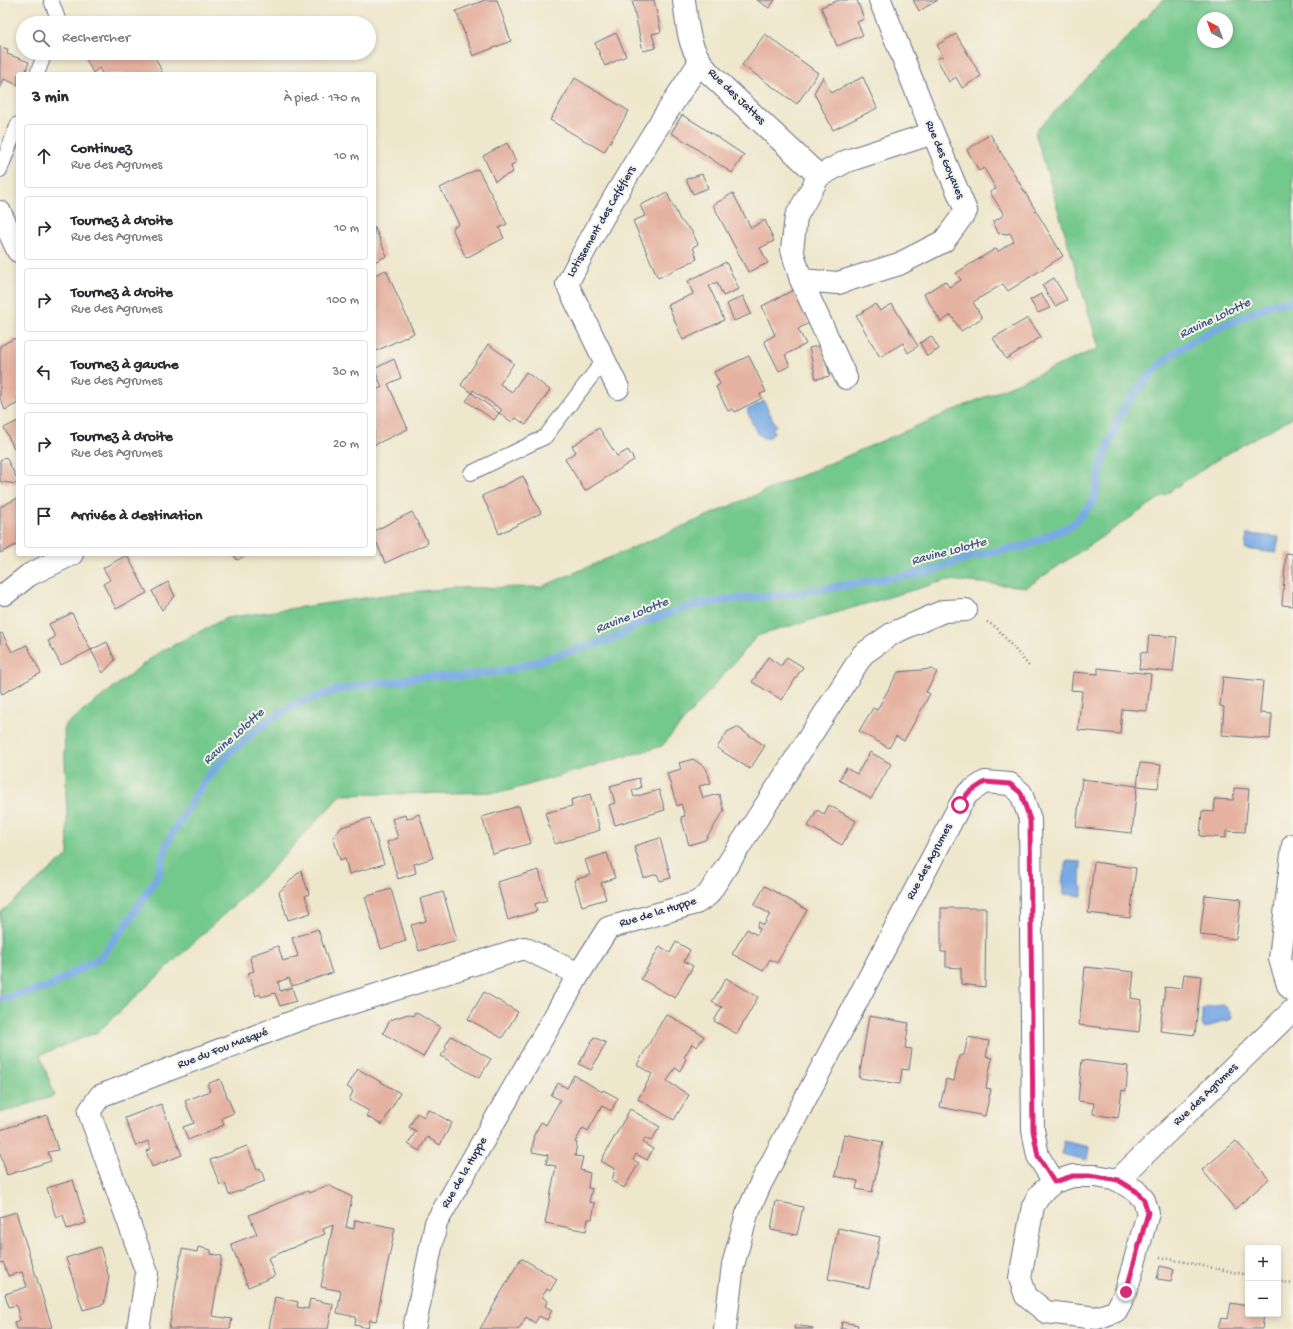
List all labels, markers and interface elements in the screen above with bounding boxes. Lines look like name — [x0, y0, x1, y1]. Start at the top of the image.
north arrow — [1197, 12, 1233, 48]
search box — [16, 16, 376, 60]
icon: search — [30, 27, 52, 49]
text: Rechercher — [62, 29, 130, 47]
street label: Rue des Jattes — [704, 66, 768, 128]
text: 3 min — [32, 88, 69, 108]
text: À pied · 170 m — [284, 91, 360, 106]
street label: Rue des Goyaves — [921, 119, 967, 202]
text: Continuez — [71, 140, 132, 158]
icon: ahead — [33, 145, 55, 167]
text: 10 m — [334, 149, 359, 164]
text: Rue des Agrumes — [71, 158, 162, 173]
street label: Lotissement des Caféfiers — [564, 163, 640, 280]
text: Tournez à droite — [71, 212, 173, 230]
icon: right — [33, 217, 55, 239]
text: 10 m — [334, 221, 359, 236]
text: Rue des Agrumes — [71, 230, 162, 245]
text: Tournez à droite — [71, 284, 173, 302]
icon: right — [33, 289, 55, 311]
text: 100 m — [327, 293, 359, 308]
water label: Ravine Lolotte — [1177, 295, 1254, 343]
text: Rue des Agrumes — [71, 302, 162, 317]
text: Tournez à gauche — [71, 356, 179, 374]
icon: left — [33, 361, 55, 383]
text: 30 m — [333, 365, 359, 380]
text: Rue des Agrumes — [71, 374, 162, 389]
text: Tournez à droite — [71, 428, 173, 446]
icon: right — [33, 433, 55, 455]
text: 20 m — [333, 437, 359, 452]
text: Rue des Agrumes — [71, 446, 162, 461]
icon: arrive — [33, 505, 55, 527]
text: Arrivée à destination — [71, 507, 202, 525]
water label: Ravine Lolotte — [910, 534, 989, 569]
water label: Ravine Lolotte — [594, 594, 672, 637]
water label: Ravine Lolotte — [200, 705, 269, 768]
route start — [951, 796, 969, 814]
street label: Rue des Agrumes — [904, 821, 956, 903]
street label: Rue de la Huppe — [618, 894, 699, 931]
street label: Rue du Fou Masqué — [176, 1025, 271, 1073]
street label: Rue des Agrumes — [1171, 1060, 1242, 1129]
street label: Rue de la Huppe — [439, 1134, 491, 1211]
map controls — [1245, 1245, 1281, 1317]
button: + — [1245, 1245, 1281, 1281]
button: − — [1245, 1281, 1281, 1317]
route end — [1117, 1283, 1135, 1301]

